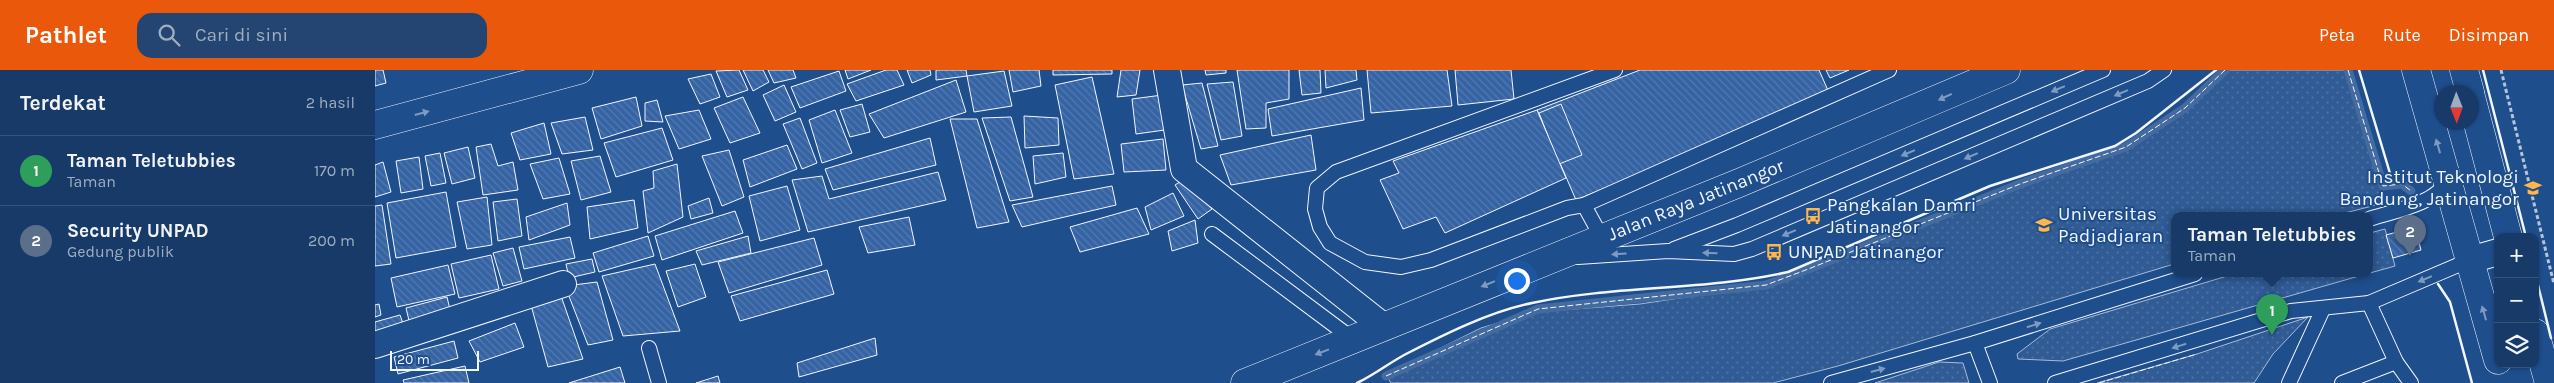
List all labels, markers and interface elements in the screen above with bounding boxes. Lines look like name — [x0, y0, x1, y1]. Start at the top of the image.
search box — [137, 13, 487, 58]
text: Pathlet — [25, 21, 107, 49]
icon: search — [155, 21, 183, 49]
text: Cari di sini — [195, 24, 288, 46]
text: Peta — [2319, 24, 2355, 46]
text: Rute — [2383, 24, 2421, 46]
text: Disimpan — [2449, 24, 2529, 46]
north arrow — [2434, 85, 2479, 130]
one-way arrow — [2051, 86, 2065, 94]
one-way arrow — [2114, 89, 2128, 97]
text: Terdekat — [20, 91, 106, 115]
text: 2 hasil — [306, 93, 355, 112]
one-way arrow — [1938, 93, 1952, 101]
one-way arrow — [415, 109, 430, 117]
one-way arrow — [2433, 138, 2441, 153]
one-way arrow — [1901, 149, 1915, 157]
text: Taman Teletubbies — [67, 150, 236, 172]
one-way arrow — [1964, 152, 1978, 160]
street label: Jalan Raya Jatinangor — [1605, 155, 1787, 245]
text: 1 — [33, 161, 39, 180]
text: 170 m — [314, 161, 355, 180]
place label: Institut Teknologi Bandung, Jatinangor — [2340, 166, 2519, 210]
text: Taman — [67, 172, 116, 191]
school or university icon: Institut Teknologi Bandung, Jatinangor — [2523, 178, 2543, 198]
place label: Pangkalan Damri Jatinangor — [1827, 194, 1976, 238]
place label: Universitas Padjadjaran — [2058, 203, 2163, 247]
bus stop icon: Pangkalan Damri Jatinangor — [1803, 206, 1823, 226]
popup — [2171, 212, 2373, 277]
school or university icon: Universitas Padjadjaran — [2034, 215, 2054, 235]
pin: 2 — [2394, 215, 2426, 256]
text: Security UNPAD — [67, 220, 209, 242]
text: Taman Teletubbies — [2188, 224, 2356, 246]
one-way arrow — [1782, 229, 1796, 237]
text: 2 — [31, 231, 41, 250]
text: 200 m — [308, 231, 355, 250]
map controls — [2494, 233, 2539, 368]
button: + — [2494, 233, 2539, 278]
place label: UNPAD Jatinangor — [1788, 241, 1944, 263]
text: Gedung publik — [67, 242, 174, 261]
bus stop icon: UNPAD Jatinangor — [1764, 242, 1784, 262]
text: Taman — [2188, 246, 2237, 265]
one-way arrow — [1702, 249, 1718, 257]
one-way arrow — [1611, 250, 1627, 258]
your location — [1504, 268, 1530, 294]
one-way arrow — [2417, 275, 2432, 283]
button: − — [2494, 278, 2539, 323]
one-way arrow — [1481, 280, 1495, 288]
pin: 1 — [2256, 294, 2288, 335]
one-way arrow — [2480, 306, 2488, 321]
one-way arrow — [2026, 320, 2041, 328]
button: layers — [2494, 323, 2539, 368]
one-way arrow — [2171, 343, 2186, 351]
scale bar — [390, 348, 479, 371]
one-way arrow — [1314, 348, 1329, 356]
text: 20 m — [397, 351, 430, 368]
one-way arrow — [1870, 366, 1885, 374]

